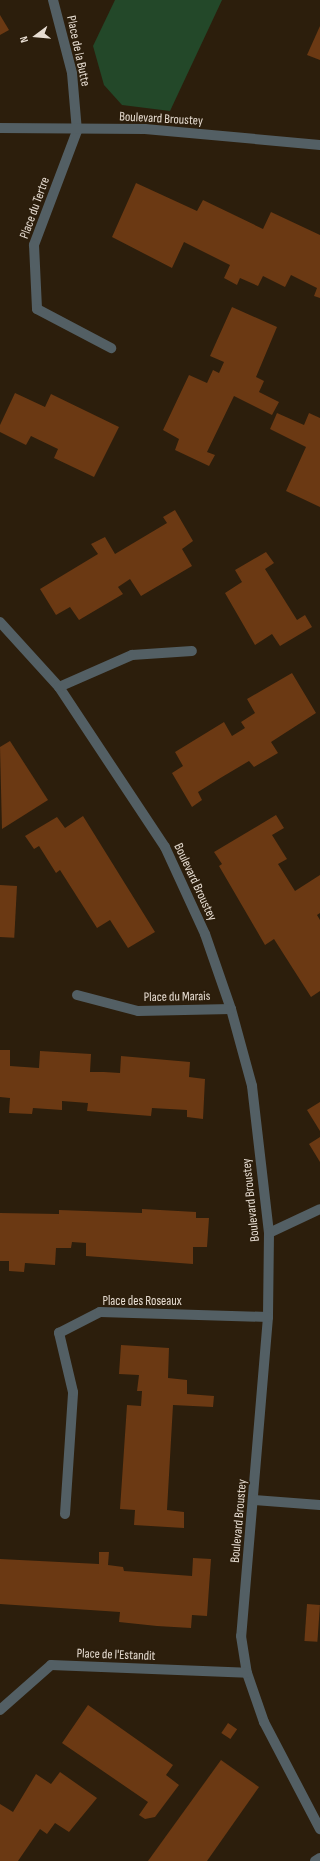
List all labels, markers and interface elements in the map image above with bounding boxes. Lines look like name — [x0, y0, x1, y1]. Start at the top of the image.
street label: Place de la Butte — [63, 14, 93, 88]
north arrow — [16, 16, 56, 56]
text: N — [17, 35, 31, 44]
street label: Boulevard Broustey — [119, 109, 203, 129]
street label: Place du Tertre — [17, 175, 53, 241]
street label: Boulevard Broustey — [170, 841, 220, 923]
street label: Place du Marais — [144, 989, 210, 1005]
street label: Boulevard Broustey — [239, 1157, 263, 1243]
street label: Place des Roseaux — [102, 1293, 182, 1309]
street label: Boulevard Broustey — [228, 1479, 250, 1563]
street label: Place de l'Estandit — [76, 1646, 156, 1664]

